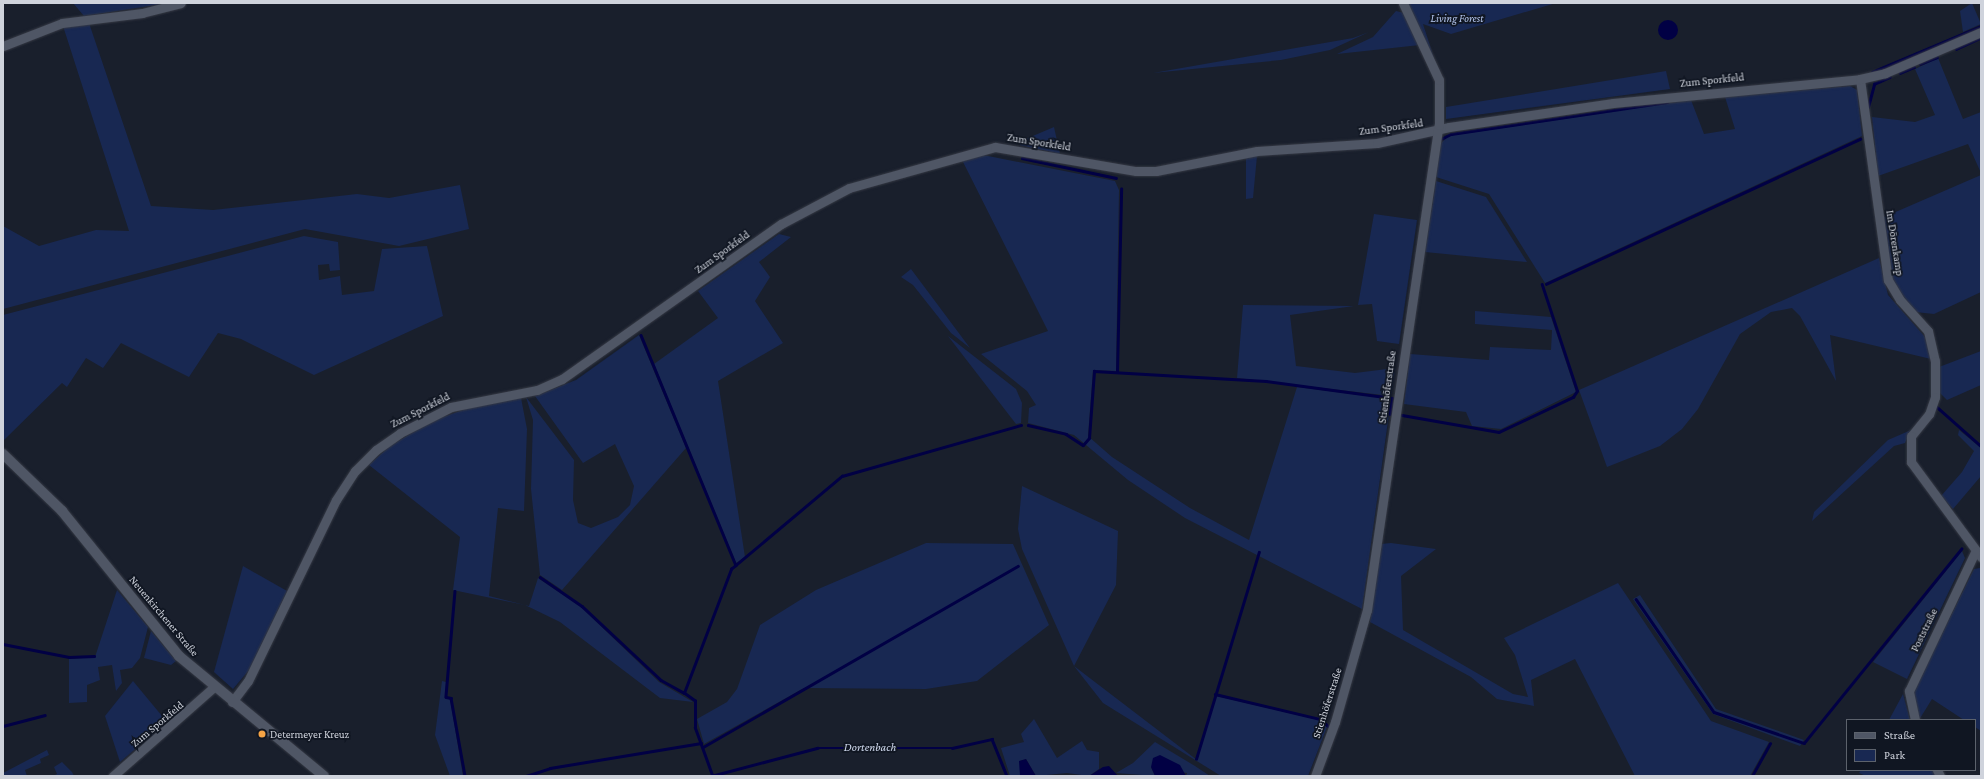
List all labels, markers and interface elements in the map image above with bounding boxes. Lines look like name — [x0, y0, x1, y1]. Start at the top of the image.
park label: Living Forest — [1431, 11, 1483, 25]
street label: Zum Sporkfeld — [1679, 70, 1745, 90]
street label: Zum Sporkfeld — [1358, 116, 1424, 138]
street label: Zum Sporkfeld — [1006, 130, 1072, 154]
street label: Im Dörenkamp — [1883, 209, 1907, 277]
street label: Zum Sporkfeld — [692, 228, 752, 276]
street label: Stienhöferstraße — [1375, 350, 1399, 424]
street label: Zum Sporkfeld — [388, 389, 452, 431]
street label: Neuenkirchener Straße — [127, 573, 201, 659]
street label: Poststraße — [1908, 606, 1940, 654]
street label: Stienhöferstraße — [1309, 666, 1345, 740]
street label: Zum Sporkfeld — [128, 698, 186, 750]
legend — [1846, 719, 1976, 771]
place label: Determeyer Kreuz — [270, 727, 349, 741]
text: Straße — [1884, 728, 1915, 742]
marker: Determeyer Kreuz — [257, 729, 267, 739]
water label: Dortenbach — [844, 741, 896, 755]
text: Park — [1884, 748, 1905, 762]

